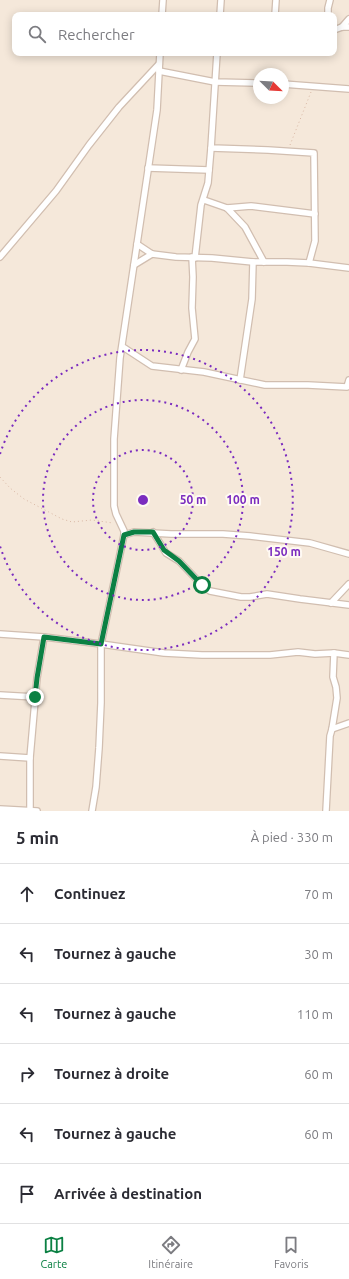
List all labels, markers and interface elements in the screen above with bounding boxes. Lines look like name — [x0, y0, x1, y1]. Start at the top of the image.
search box — [12, 12, 337, 56]
icon: search — [26, 23, 48, 45]
text: Rechercher — [58, 26, 135, 43]
north arrow — [253, 68, 289, 104]
centre of rings — [136, 493, 150, 507]
text: 50 m — [180, 493, 206, 506]
text: 100 m — [226, 493, 260, 506]
text: 150 m — [267, 545, 301, 558]
route start — [193, 576, 211, 594]
route end — [26, 688, 44, 706]
text: 5 min — [16, 828, 59, 847]
text: À pied · 330 m — [251, 830, 333, 844]
icon: ahead — [16, 883, 38, 905]
text: Continuez — [54, 885, 125, 902]
text: 70 m — [304, 887, 333, 901]
icon: left — [16, 943, 38, 965]
text: Tournez à gauche — [54, 945, 177, 962]
text: 30 m — [304, 947, 333, 961]
icon: left — [16, 1003, 38, 1025]
text: Tournez à gauche — [54, 1005, 177, 1022]
text: 110 m — [297, 1007, 333, 1021]
icon: right — [16, 1063, 38, 1085]
text: Tournez à droite — [54, 1065, 169, 1082]
text: 60 m — [304, 1067, 333, 1081]
icon: left — [16, 1123, 38, 1145]
text: Tournez à gauche — [54, 1125, 177, 1142]
text: 60 m — [304, 1127, 333, 1141]
icon: arrive — [16, 1183, 38, 1205]
text: Arrivée à destination — [54, 1185, 202, 1202]
tab: Carte — [40, 1234, 67, 1270]
tab: Itinéraire — [148, 1234, 193, 1270]
tab: Favoris — [274, 1234, 309, 1270]

